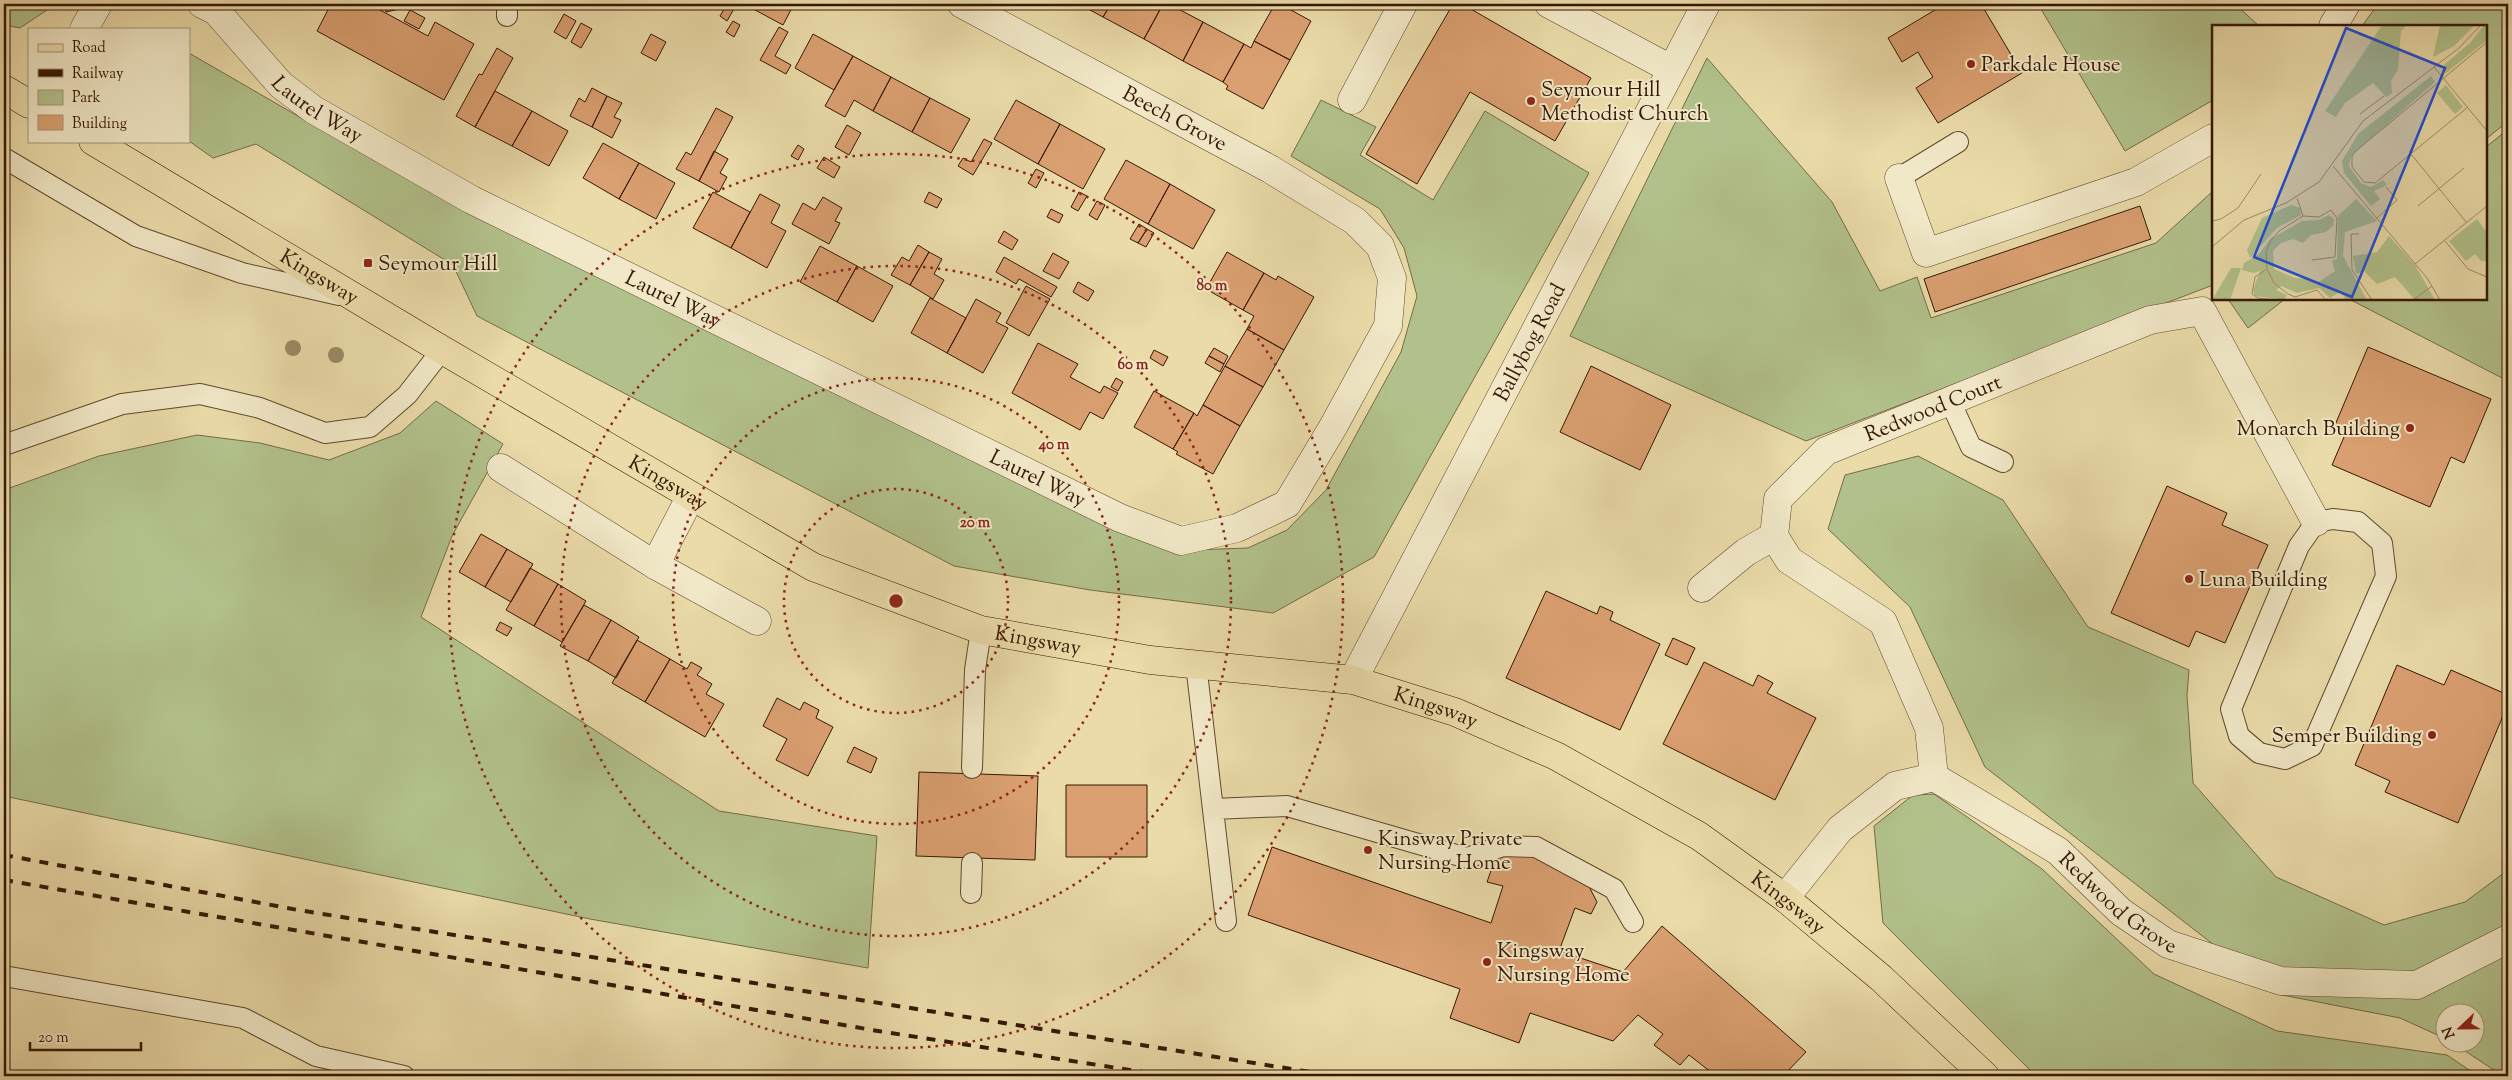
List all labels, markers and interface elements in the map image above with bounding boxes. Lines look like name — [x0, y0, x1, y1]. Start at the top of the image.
inset map — [2212, 25, 2487, 300]
legend — [28, 28, 190, 142]
text: Road — [72, 38, 106, 59]
place label: Parkdale House — [1981, 51, 2120, 81]
marker: Parkdale House — [1965, 58, 1977, 70]
text: Railway — [72, 64, 124, 85]
street label: Laurel Way — [263, 70, 368, 152]
place label: Seymour Hill Methodist Church — [1541, 76, 1709, 130]
street label: Beech Grove — [1116, 80, 1232, 160]
text: Park — [72, 88, 101, 109]
marker: Seymour Hill Methodist Church — [1525, 95, 1537, 107]
text: Building — [72, 114, 127, 135]
street label: Kingsway — [273, 243, 364, 314]
place label: Seymour Hill — [378, 250, 498, 280]
marker: Seymour Hill — [362, 257, 374, 269]
street label: Laurel Way — [619, 264, 727, 337]
text: 80 m — [1196, 276, 1228, 297]
street label: Ballybog Road — [1488, 279, 1574, 408]
text: 60 m — [1118, 355, 1149, 376]
street label: Redwood Court — [1861, 369, 2007, 451]
place label: Monarch Building — [2236, 415, 2400, 445]
marker: Monarch Building — [2404, 422, 2416, 434]
text: 40 m — [1038, 435, 1070, 456]
street label: Laurel Way — [984, 443, 1091, 516]
street label: Kingsway — [622, 449, 713, 519]
text: 20 m — [960, 513, 991, 534]
place label: Luna Building — [2199, 566, 2328, 596]
marker: Luna Building — [2183, 573, 2195, 585]
centre of rings — [887, 592, 905, 610]
street label: Kingsway — [992, 620, 1084, 665]
street label: Kingsway — [1390, 681, 1483, 737]
place label: Semper Building — [2272, 722, 2422, 752]
marker: Semper Building — [2426, 729, 2438, 741]
place label: Kinsway Private Nursing Home — [1378, 825, 1523, 879]
marker: Kinsway Private Nursing Home — [1362, 844, 1374, 856]
street label: Redwood Grove — [2051, 846, 2180, 963]
street label: Kingsway — [1744, 865, 1831, 943]
place label: Kingsway Nursing Home — [1497, 937, 1630, 991]
marker: Kingsway Nursing Home — [1481, 956, 1493, 968]
north arrow — [2434, 1002, 2484, 1052]
scale bar — [30, 1020, 141, 1052]
text: N — [2438, 1023, 2461, 1041]
text: 20 m — [38, 1028, 69, 1049]

